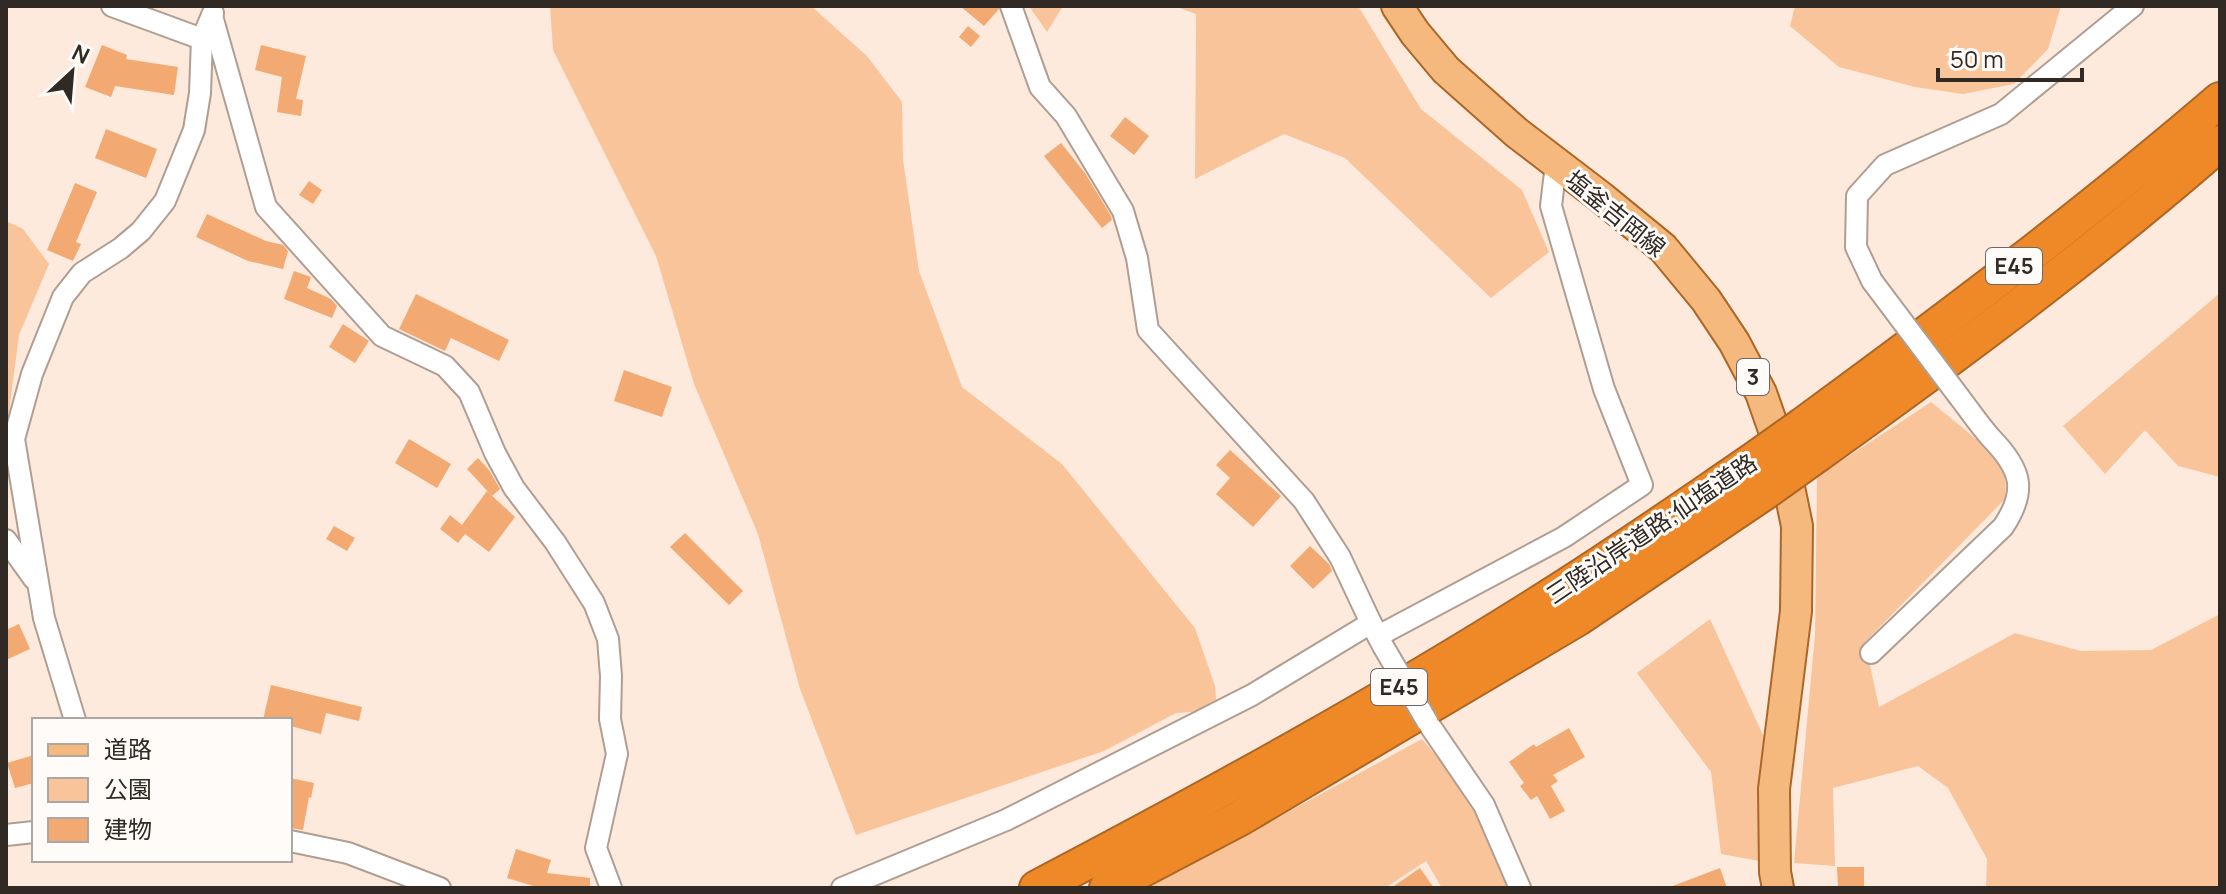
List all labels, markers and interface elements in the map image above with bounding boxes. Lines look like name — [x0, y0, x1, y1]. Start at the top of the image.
north arrow — [32, 32, 112, 112]
scale bar — [1938, 32, 2082, 82]
text: N — [67, 37, 94, 71]
text: 50 m — [1950, 42, 2004, 75]
street label: 塩釜吉岡線 — [1559, 162, 1673, 264]
road number: E45 — [1986, 248, 2042, 284]
road number: 3 — [1737, 359, 1769, 395]
street label: 三陸沿岸道路;仙塩道路 — [1539, 445, 1763, 611]
road number: E45 — [1371, 669, 1427, 705]
legend — [32, 718, 292, 862]
text: 道路 — [104, 732, 152, 765]
text: 公園 — [104, 772, 152, 805]
text: 建物 — [104, 812, 152, 845]

